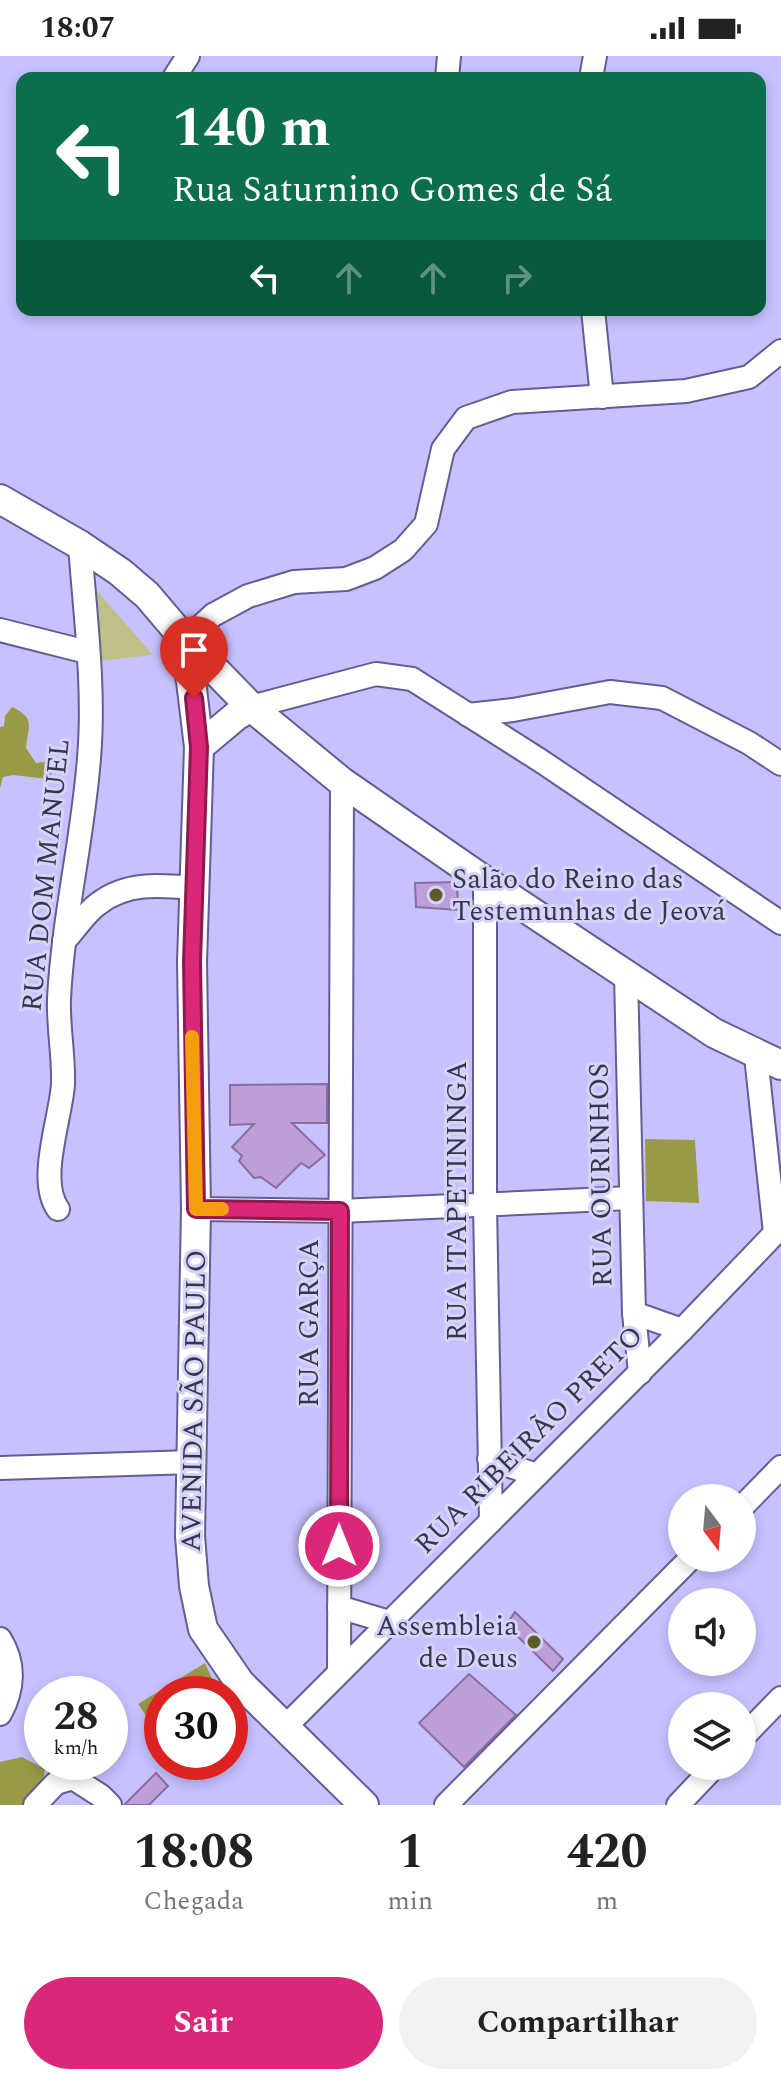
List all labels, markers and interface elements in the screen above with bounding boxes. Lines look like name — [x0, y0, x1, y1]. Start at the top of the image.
text: 18:07 — [40, 5, 115, 51]
text: 140 m — [172, 86, 331, 171]
icon: left — [40, 104, 144, 208]
text: Rua Saturnino Gomes de Sá — [172, 163, 613, 218]
icon: left — [243, 256, 287, 300]
icon: ahead — [327, 256, 371, 300]
icon: ahead — [411, 256, 455, 300]
icon: right — [495, 256, 539, 300]
pin — [160, 616, 228, 698]
icon: arrive — [172, 628, 216, 672]
street label: RUA DOM MANUEL — [10, 736, 82, 1014]
place label: Salão do Reino das Testemunhas de Jeová — [452, 858, 726, 933]
marker: Salão do Reino das Testemunhas de Jeová — [427, 886, 445, 904]
street label: RUA ITAPETININGA — [436, 1061, 479, 1341]
street label: RUA OURINHOS — [578, 1063, 624, 1287]
street label: RUA GARÇA — [288, 1239, 331, 1407]
street label: AVENIDA SÃO PAULO — [170, 1249, 218, 1553]
street label: RUA RIBEIRÃO PRETO — [405, 1316, 653, 1564]
north arrow — [668, 1484, 756, 1572]
map controls — [668, 1484, 756, 1780]
position arrow — [297, 1504, 381, 1588]
button: sound — [668, 1588, 756, 1676]
place label: Assembleia de Deus — [376, 1605, 518, 1680]
marker: Assembleia de Deus — [525, 1633, 543, 1651]
speed limit sign: 30 — [144, 1676, 248, 1780]
text: 28 — [54, 1687, 98, 1748]
button: layers — [668, 1692, 756, 1780]
text: km/h — [54, 1733, 99, 1763]
text: 18:08 — [134, 1816, 254, 1889]
text: 1 — [397, 1816, 424, 1889]
text: 420 — [567, 1816, 647, 1889]
text: Chegada — [144, 1881, 244, 1921]
text: min — [388, 1881, 433, 1921]
text: m — [596, 1881, 618, 1921]
button: Sair — [24, 1977, 383, 2069]
button: Compartilhar — [399, 1977, 757, 2069]

